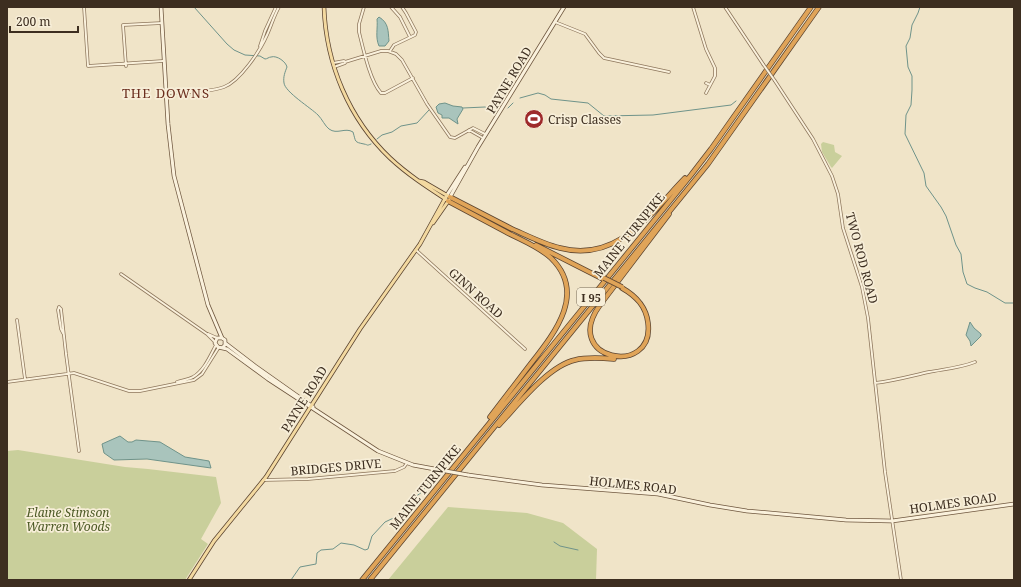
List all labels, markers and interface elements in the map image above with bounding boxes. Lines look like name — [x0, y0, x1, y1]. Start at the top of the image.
scale bar — [10, 8, 78, 34]
text: 200 m — [16, 13, 51, 30]
street label: PAYNE ROAD — [482, 43, 536, 117]
district label: THE DOWNS — [122, 84, 210, 102]
sports icon: Crisp Classes — [523, 108, 545, 130]
place label: Crisp Classes — [548, 111, 621, 128]
street label: MAINE TURNPIKE — [590, 189, 668, 281]
street label: TWO ROD ROAD — [842, 211, 882, 306]
street label: GINN ROAD — [445, 264, 507, 322]
road number: I 95 — [577, 288, 605, 306]
street label: PAYNE ROAD — [277, 362, 331, 435]
street label: MAINE TURNPIKE — [386, 441, 464, 533]
street label: BRIDGES DRIVE — [290, 455, 382, 479]
street label: HOLMES ROAD — [588, 472, 678, 498]
street label: HOLMES ROAD — [908, 488, 998, 518]
park label: Elaine Stimson Warren Woods — [26, 504, 111, 535]

